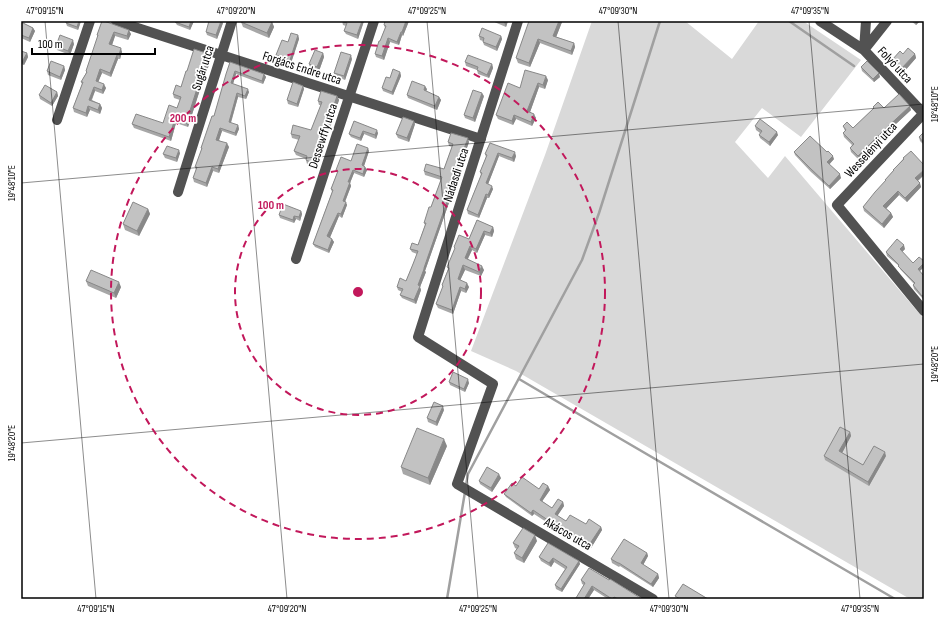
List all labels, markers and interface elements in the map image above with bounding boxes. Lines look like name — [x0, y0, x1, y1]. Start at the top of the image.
text: 47°09'15"N — [26, 5, 64, 17]
text: 47°09'20"N — [217, 5, 255, 17]
text: 47°09'25"N — [408, 5, 446, 17]
text: 47°09'30"N — [599, 5, 637, 17]
text: 47°09'35"N — [791, 5, 829, 17]
scale bar — [32, 30, 155, 56]
text: 100 m — [38, 37, 63, 52]
street label: Folyó utca — [874, 43, 916, 87]
street label: Sugár utca — [188, 44, 218, 92]
street label: Forgács Endre utca — [261, 48, 343, 88]
text: 19°48'10"E — [929, 86, 941, 122]
street label: Dessewffy utca — [305, 102, 341, 170]
text: 200 m — [170, 111, 196, 126]
street label: Wesselényi utca — [841, 119, 901, 181]
street label: Nádasdi utca — [440, 146, 472, 204]
text: 19°48'10"E — [6, 165, 18, 201]
text: 100 m — [258, 198, 284, 213]
centre of rings — [351, 285, 365, 299]
text: 19°48'20"E — [929, 346, 941, 382]
text: 19°48'20"E — [6, 425, 18, 461]
street label: Akácos utca — [540, 513, 595, 554]
text: 47°09'15"N — [77, 603, 115, 615]
text: 47°09'20"N — [268, 603, 306, 615]
text: 47°09'25"N — [459, 603, 497, 615]
text: 47°09'30"N — [650, 603, 688, 615]
text: 47°09'35"N — [841, 603, 879, 615]

